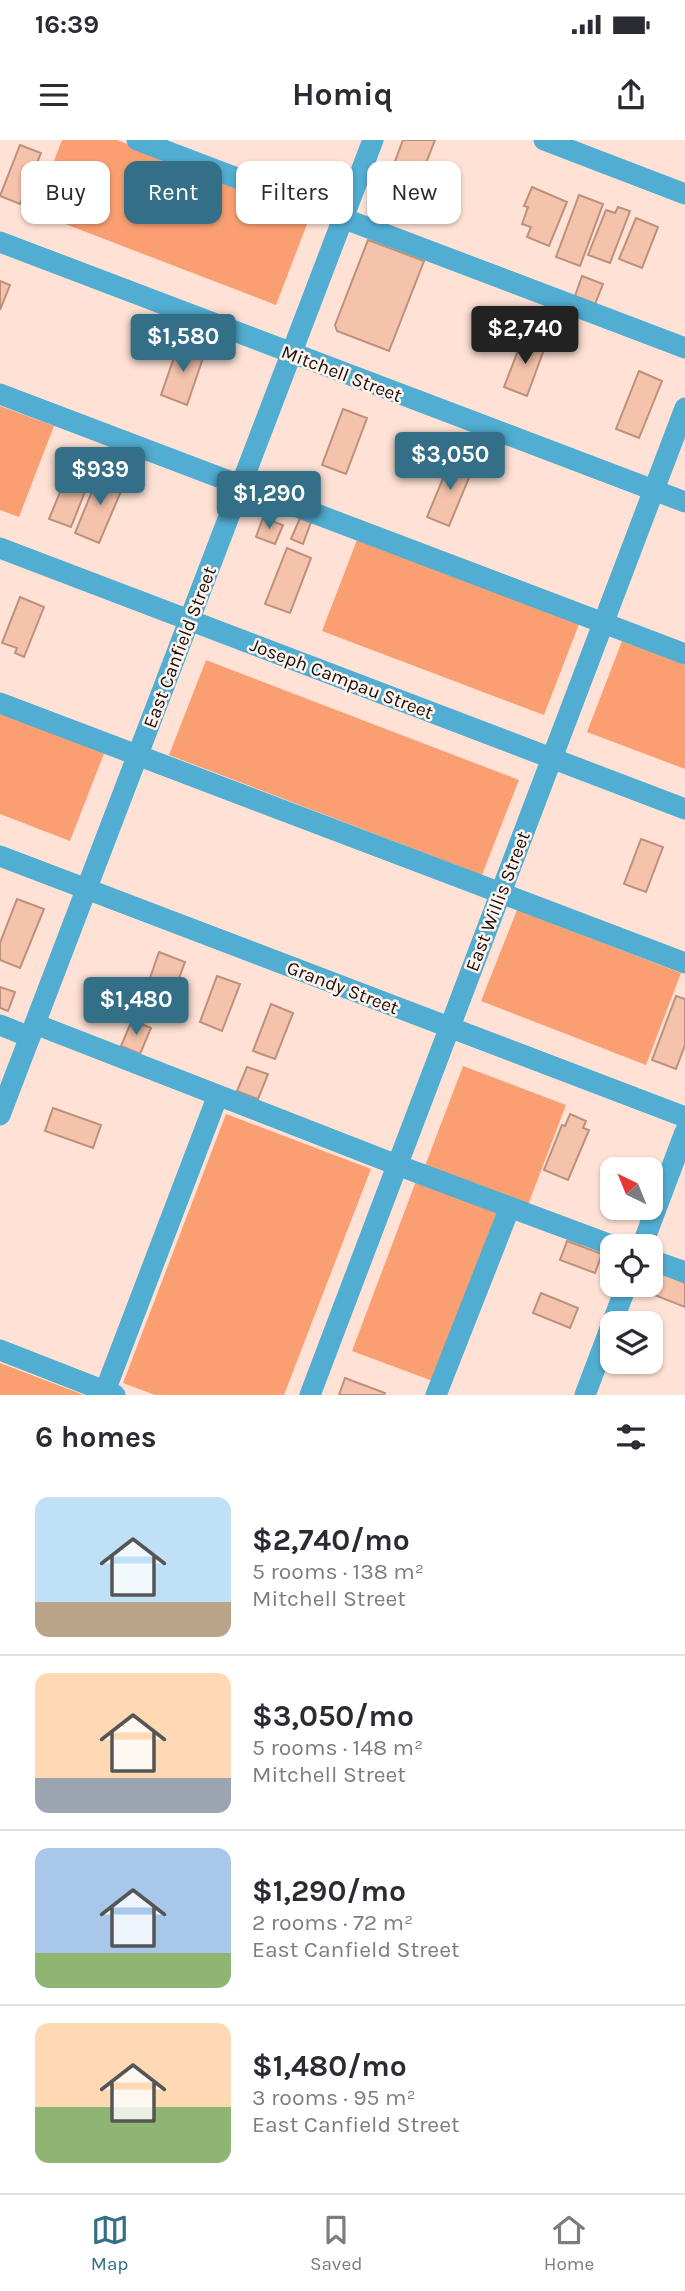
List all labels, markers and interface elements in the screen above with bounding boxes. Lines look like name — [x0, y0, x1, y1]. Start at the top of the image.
text: 16:39 — [35, 9, 99, 40]
icon: menu — [35, 76, 73, 114]
text: Homiq — [292, 76, 393, 113]
icon: share — [612, 76, 650, 114]
chip: Buy — [21, 161, 110, 224]
chip: Rent — [124, 161, 222, 224]
chip: Filters — [236, 161, 353, 224]
chip: New — [367, 161, 461, 224]
pin: $2,740 — [468, 306, 582, 366]
pin: $1,580 — [126, 314, 240, 374]
text: $2,740 — [487, 315, 563, 342]
text: $1,580 — [147, 323, 219, 350]
street label: Mitchell Street — [278, 341, 405, 407]
pin: $3,050 — [393, 432, 507, 492]
text: $3,050 — [411, 441, 489, 468]
pin: $939 — [59, 448, 141, 507]
text: $939 — [71, 456, 129, 483]
pin: $1,290 — [212, 472, 326, 531]
text: $1,290 — [233, 480, 305, 507]
street label: East Canfield Street — [139, 563, 221, 731]
street label: Joseph Campau Street — [247, 634, 436, 724]
street label: East Willis Street — [461, 828, 535, 975]
street label: Grandy Street — [284, 957, 402, 1019]
pin: $1,480 — [79, 978, 193, 1037]
text: $1,480 — [100, 986, 172, 1013]
north arrow — [600, 1157, 663, 1220]
map controls — [600, 1157, 663, 1374]
button: locate — [600, 1234, 663, 1297]
button: layers — [600, 1311, 663, 1374]
icon: filters — [612, 1418, 650, 1456]
text: 6 homes — [35, 1419, 157, 1455]
text: $2,740/mo — [252, 1522, 410, 1558]
icon: home — [91, 1525, 175, 1609]
text: 5 rooms · 138 m² — [252, 1558, 424, 1585]
text: Mitchell Street — [252, 1585, 406, 1612]
text: $3,050/mo — [252, 1698, 414, 1734]
icon: home — [91, 1701, 175, 1785]
text: 5 rooms · 148 m² — [252, 1734, 423, 1761]
text: Mitchell Street — [252, 1761, 406, 1788]
text: $1,290/mo — [252, 1873, 406, 1909]
icon: home — [91, 1876, 175, 1960]
text: 2 rooms · 72 m² — [252, 1909, 413, 1936]
text: East Canfield Street — [252, 1936, 460, 1963]
text: $1,480/mo — [252, 2048, 407, 2084]
icon: home — [91, 2051, 175, 2135]
text: 3 rooms · 95 m² — [252, 2084, 416, 2111]
text: East Canfield Street — [252, 2111, 460, 2138]
tab: Map — [91, 2211, 129, 2275]
tab: Saved — [310, 2211, 362, 2275]
tab: Home — [544, 2211, 594, 2275]

